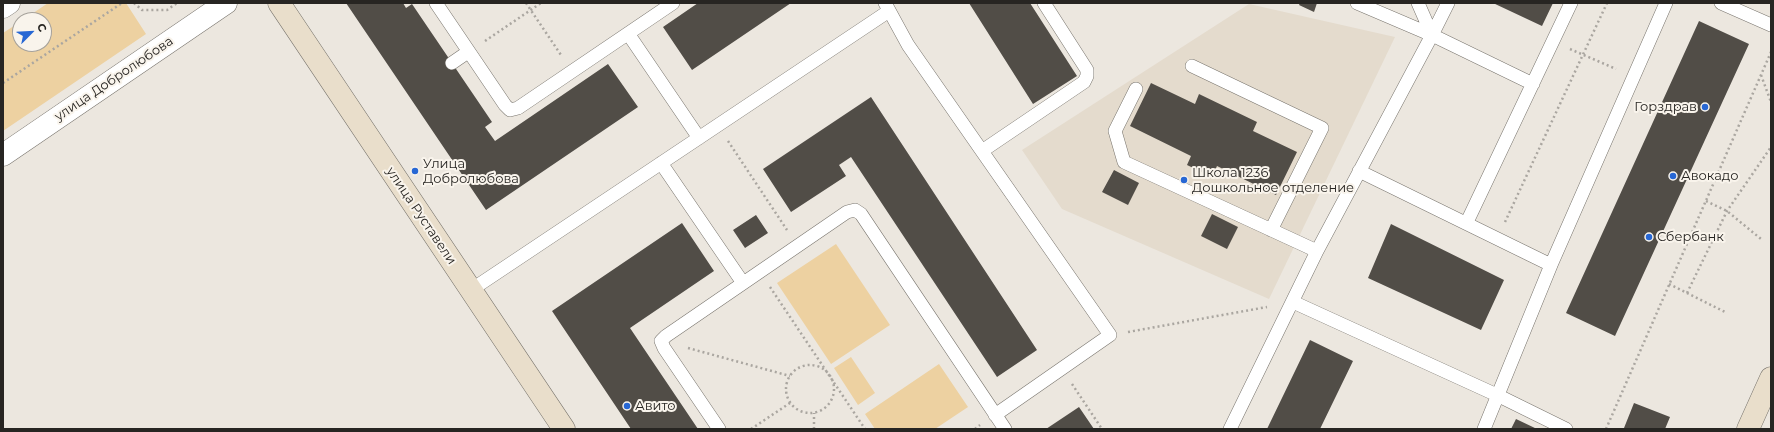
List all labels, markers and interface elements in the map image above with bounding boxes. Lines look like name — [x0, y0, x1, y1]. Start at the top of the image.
north arrow — [12, 12, 52, 52]
text: С — [34, 21, 50, 34]
street label: улица Добролюбова — [52, 33, 176, 125]
place label: Горздрав — [1634, 99, 1697, 115]
marker: Горздрав — [1700, 102, 1710, 112]
place label: Улица Добролюбова — [423, 156, 519, 187]
street label: улица Руставели — [383, 164, 459, 268]
place label: Школа 1236 Дошкольное отделение — [1192, 165, 1354, 196]
marker: Улица Добролюбова — [410, 166, 420, 176]
place label: Авокадо — [1681, 168, 1739, 184]
marker: Авокадо — [1668, 171, 1678, 181]
marker: Школа 1236 Дошкольное отделение — [1179, 175, 1189, 185]
place label: Сбербанк — [1657, 229, 1724, 245]
marker: Сбербанк — [1644, 232, 1654, 242]
place label: Авито — [635, 398, 676, 414]
marker: Авито — [622, 401, 632, 411]

